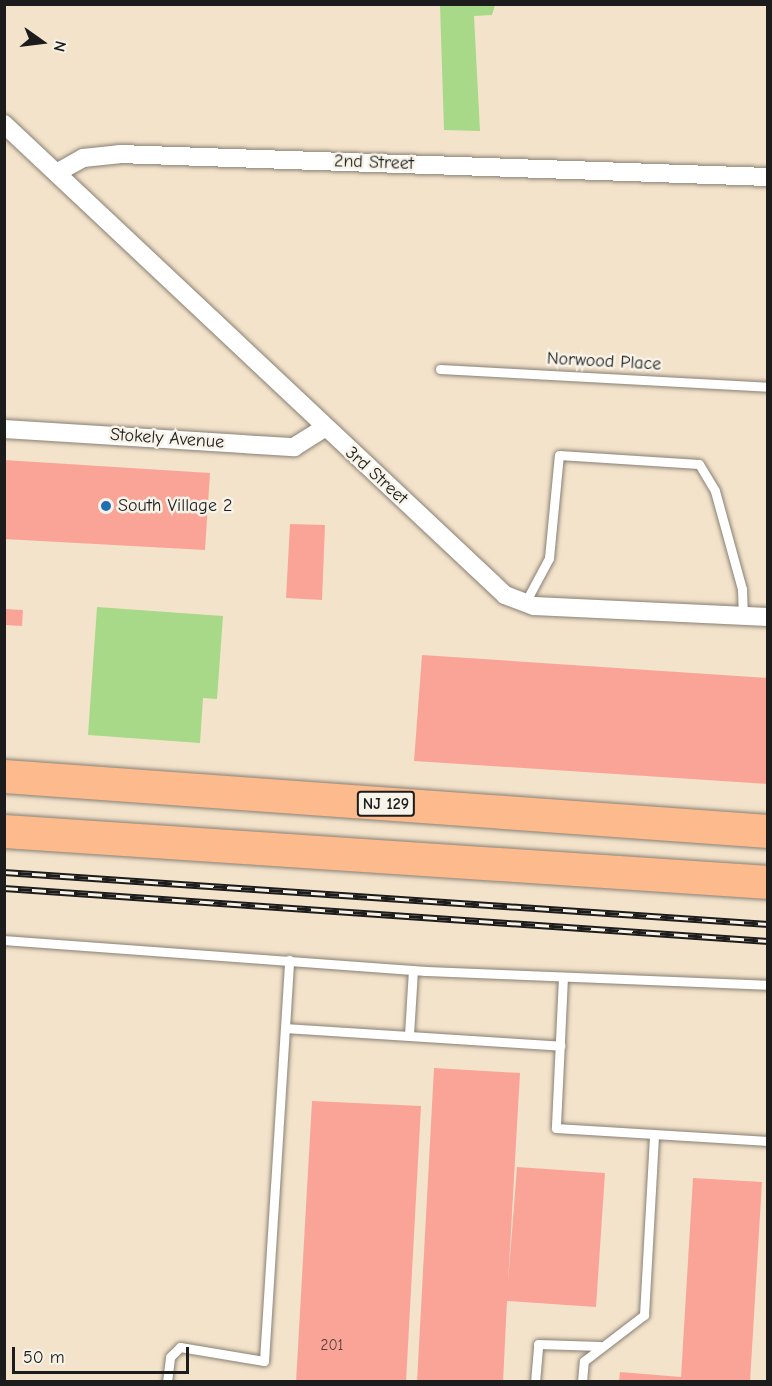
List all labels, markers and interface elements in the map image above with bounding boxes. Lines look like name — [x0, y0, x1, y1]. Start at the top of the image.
north arrow — [12, 12, 72, 72]
text: N — [49, 39, 69, 54]
street label: 2nd Street — [334, 151, 414, 175]
street label: Norwood Place — [546, 348, 662, 376]
street label: Stokely Avenue — [109, 424, 225, 454]
street label: 3rd Street — [340, 442, 412, 510]
place label: South Village 2 — [118, 495, 232, 517]
marker: South Village 2 — [99, 499, 113, 513]
road number: NJ 129 — [356, 791, 416, 817]
scale bar — [15, 1335, 192, 1373]
house number: 201 — [321, 1337, 343, 1355]
text: 50 m — [23, 1347, 65, 1368]

